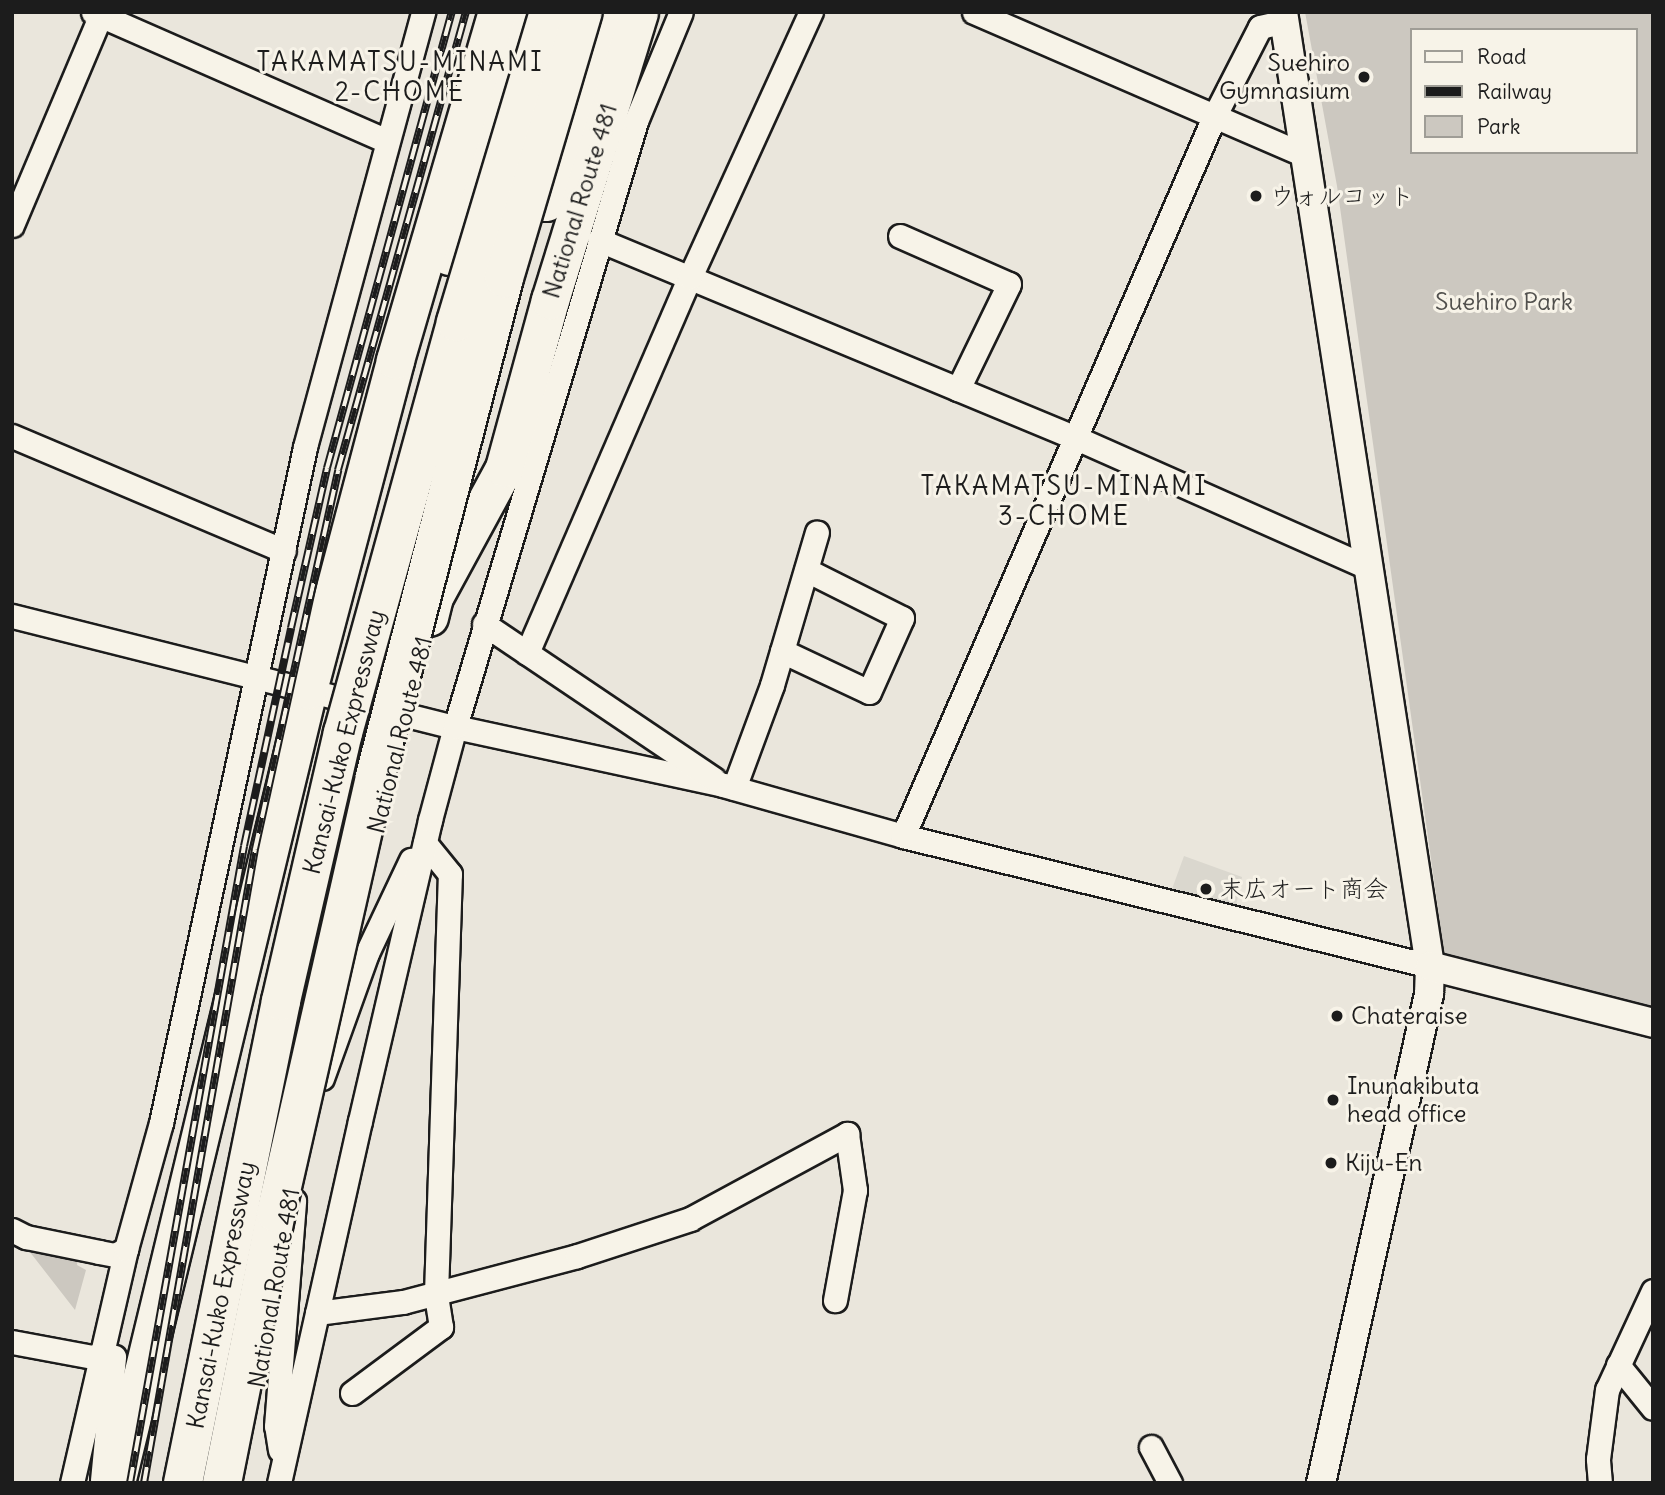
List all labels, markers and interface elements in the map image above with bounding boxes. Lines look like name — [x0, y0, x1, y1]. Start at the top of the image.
legend — [1410, 28, 1637, 154]
text: Road — [1477, 43, 1526, 70]
district label: TAKAMATSU-MINAMI 2-CHOME — [258, 46, 542, 108]
place label: Suehiro Gymnasium — [1219, 49, 1350, 105]
marker: Suehiro Gymnasium — [1356, 69, 1372, 85]
text: Railway — [1477, 78, 1552, 105]
street label: National Route 481 — [537, 100, 623, 302]
text: Park — [1477, 113, 1520, 140]
place label: ウォルコット — [1270, 182, 1414, 210]
marker: ウォルコット — [1248, 188, 1264, 204]
park label: Suehiro Park — [1435, 288, 1573, 316]
district label: TAKAMATSU-MINAMI 3-CHOME — [922, 470, 1206, 532]
street label: Kansai-Kuko Expressway — [297, 607, 391, 877]
street label: National Route 481 — [362, 634, 438, 836]
place label: 末広オート商会 — [1220, 875, 1388, 903]
marker: 末広オート商会 — [1198, 881, 1214, 897]
place label: Chateraise — [1351, 1002, 1468, 1030]
marker: Chateraise — [1329, 1008, 1345, 1024]
place label: Inunakibuta head office — [1347, 1072, 1479, 1128]
marker: Inunakibuta head office — [1325, 1092, 1341, 1108]
place label: Kiju-En — [1345, 1149, 1422, 1177]
marker: Kiju-En — [1323, 1155, 1339, 1171]
street label: Kansai-Kuko Expressway — [181, 1159, 261, 1431]
street label: National Route 481 — [242, 1186, 306, 1390]

